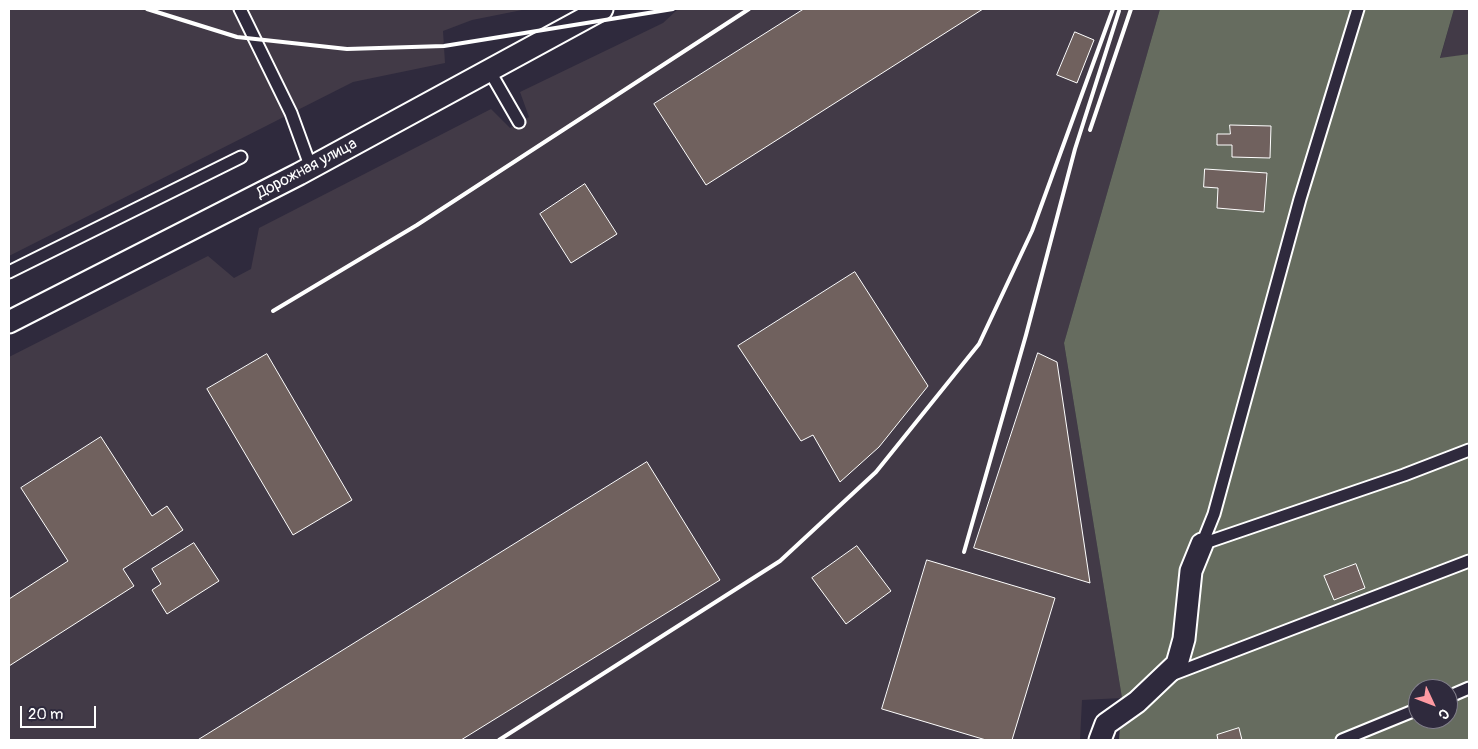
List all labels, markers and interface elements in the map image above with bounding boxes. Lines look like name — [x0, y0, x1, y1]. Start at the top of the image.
street label: Дорожная улица — [254, 135, 360, 203]
north arrow — [1408, 679, 1458, 729]
scale bar — [22, 696, 99, 728]
text: 20 m — [28, 705, 63, 724]
text: С — [1434, 705, 1453, 723]

